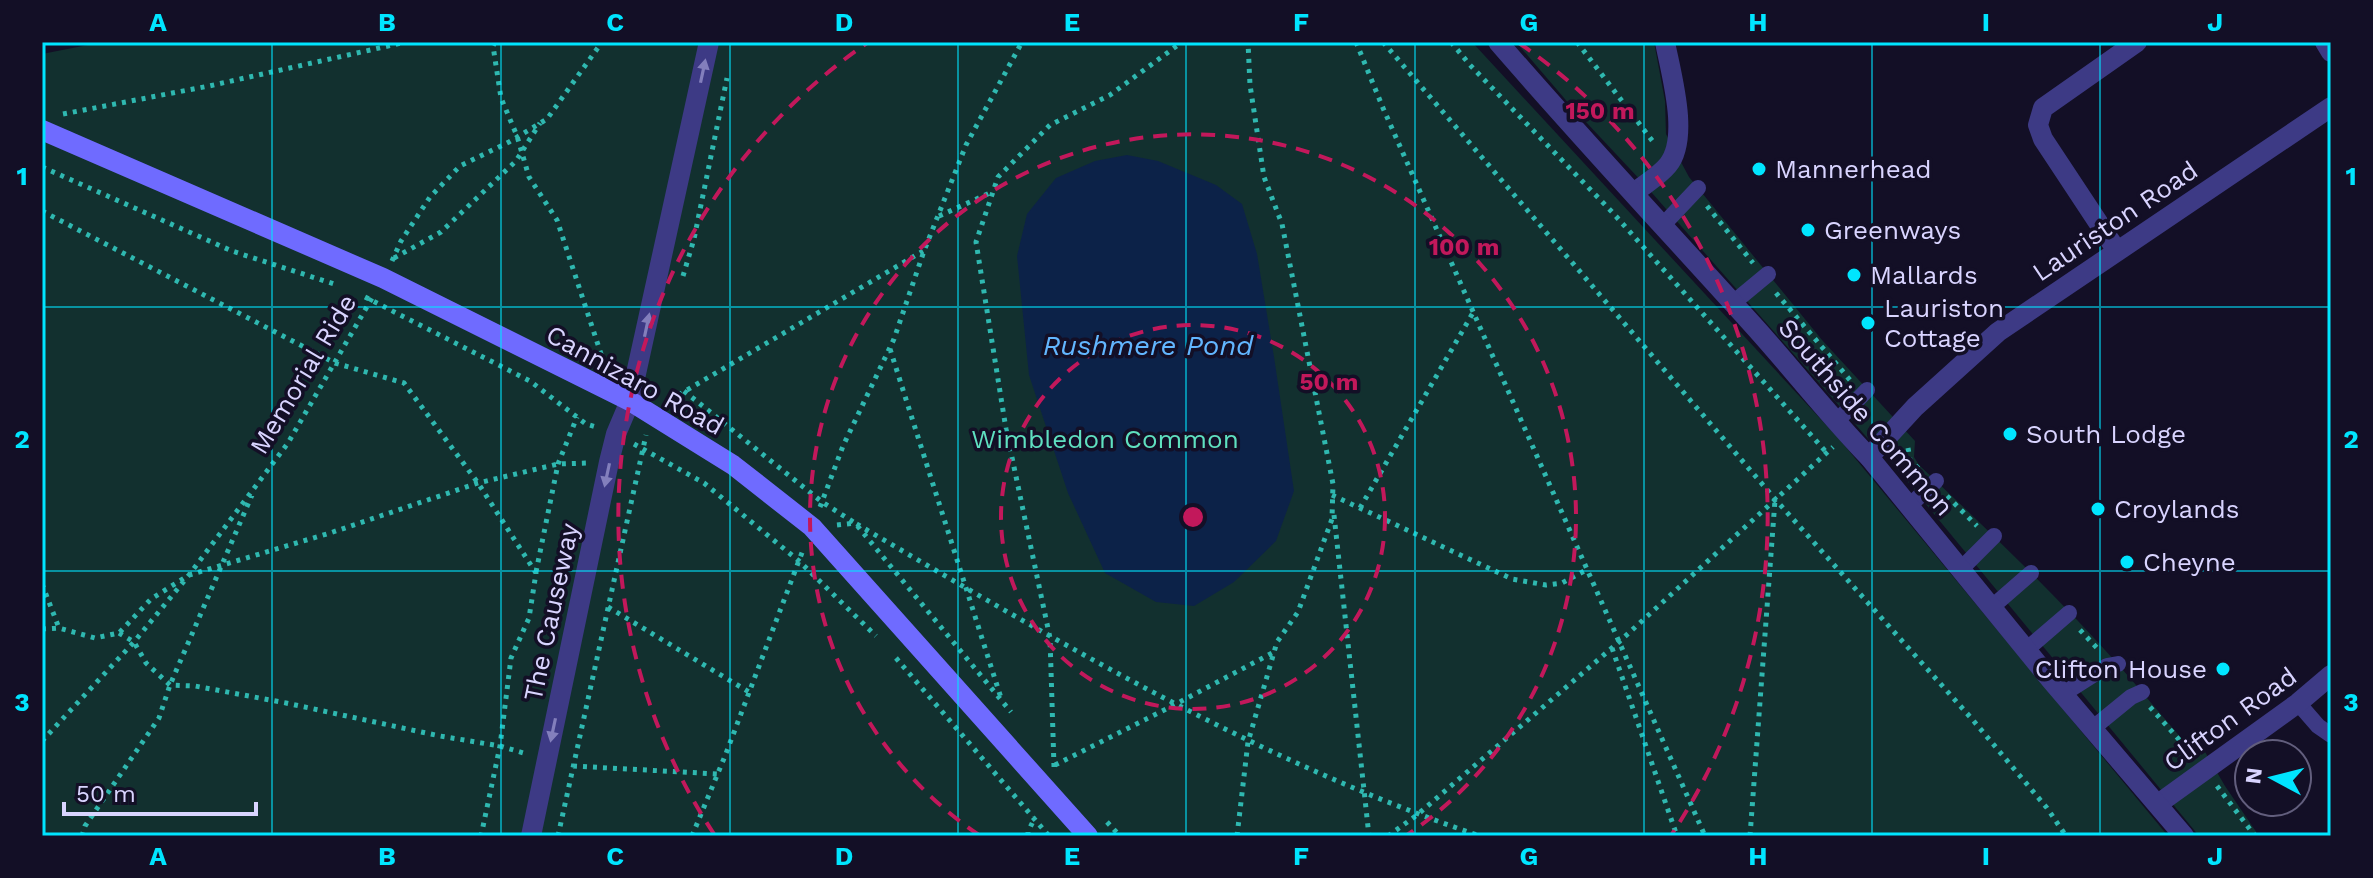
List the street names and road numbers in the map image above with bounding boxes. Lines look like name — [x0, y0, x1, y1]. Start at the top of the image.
street label: Lauriston Road — [2027, 155, 2203, 287]
street label: Memorial Ride — [244, 289, 362, 459]
street label: Southside Common — [1772, 313, 1960, 521]
street label: Cannizaro Road — [541, 319, 729, 441]
street label: The Causeway — [518, 520, 585, 704]
street label: Clifton Road — [2158, 661, 2302, 777]

